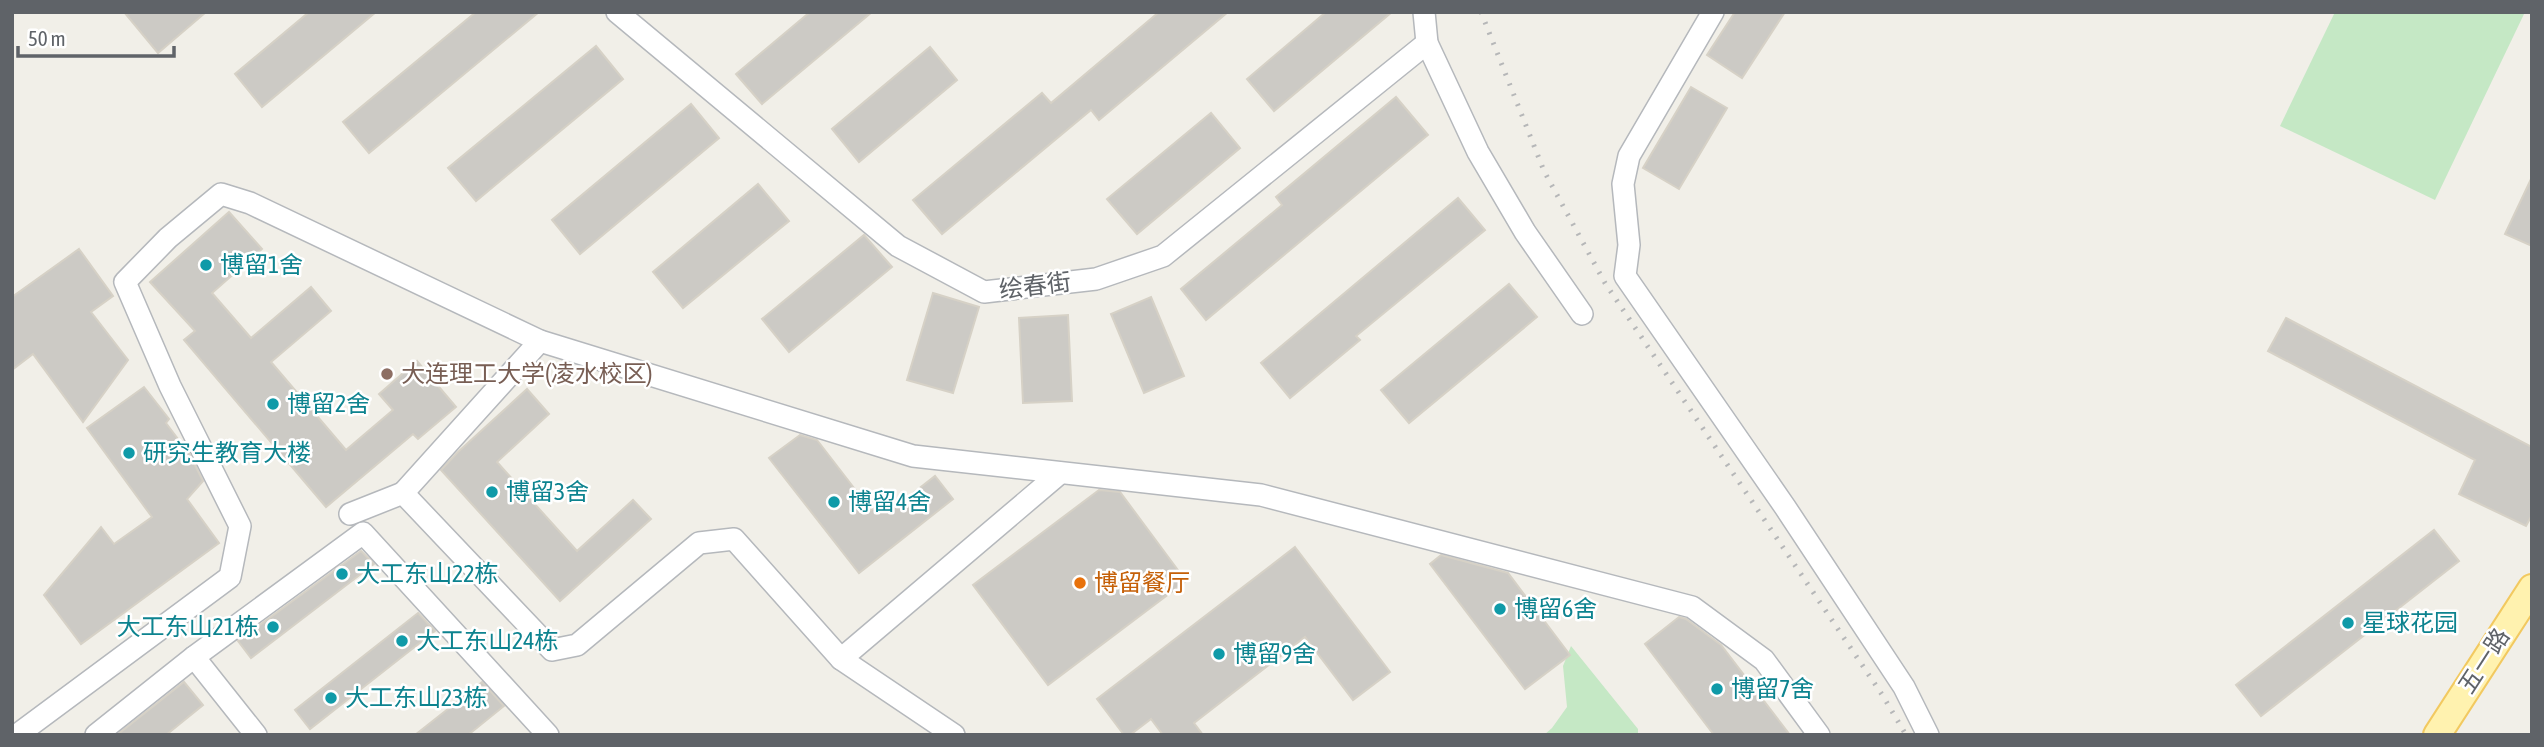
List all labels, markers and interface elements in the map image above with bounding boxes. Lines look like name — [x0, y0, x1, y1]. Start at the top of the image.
scale bar — [18, 14, 173, 58]
text: 50 m — [28, 26, 66, 50]
place label: 博留1舍 — [220, 251, 303, 278]
marker: 博留1舍 — [198, 257, 214, 273]
street label: 绘春街 — [998, 268, 1072, 303]
place label: 大连理工大学(凌水校区) — [401, 360, 653, 387]
marker: 大连理工大学(凌水校区) — [379, 366, 395, 382]
place label: 博留2舍 — [287, 390, 370, 417]
marker: 博留2舍 — [265, 396, 281, 412]
place label: 研究生教育大楼 — [143, 439, 311, 466]
marker: 研究生教育大楼 — [121, 445, 137, 461]
place label: 博留3舍 — [506, 478, 589, 505]
marker: 博留3舍 — [484, 484, 500, 500]
place label: 博留4舍 — [848, 488, 931, 515]
marker: 博留4舍 — [826, 494, 842, 510]
place label: 大工东山22栋 — [356, 560, 499, 587]
marker: 大工东山22栋 — [334, 566, 350, 582]
place label: 博留餐厅 — [1094, 569, 1190, 596]
marker: 博留餐厅 — [1072, 575, 1088, 591]
place label: 博留6舍 — [1514, 595, 1597, 622]
marker: 博留6舍 — [1492, 601, 1508, 617]
place label: 星球花园 — [2362, 609, 2458, 636]
place label: 大工东山21栋 — [116, 613, 259, 640]
marker: 星球花园 — [2340, 615, 2356, 631]
marker: 大工东山21栋 — [265, 619, 281, 635]
street label: 五一路 — [2453, 623, 2515, 698]
place label: 大工东山24栋 — [416, 627, 559, 654]
marker: 大工东山24栋 — [394, 633, 410, 649]
place label: 博留9舍 — [1233, 640, 1316, 667]
marker: 博留9舍 — [1211, 646, 1227, 662]
place label: 博留7舍 — [1731, 675, 1814, 702]
marker: 博留7舍 — [1709, 681, 1725, 697]
place label: 大工东山23栋 — [345, 684, 488, 711]
marker: 大工东山23栋 — [323, 690, 339, 706]

